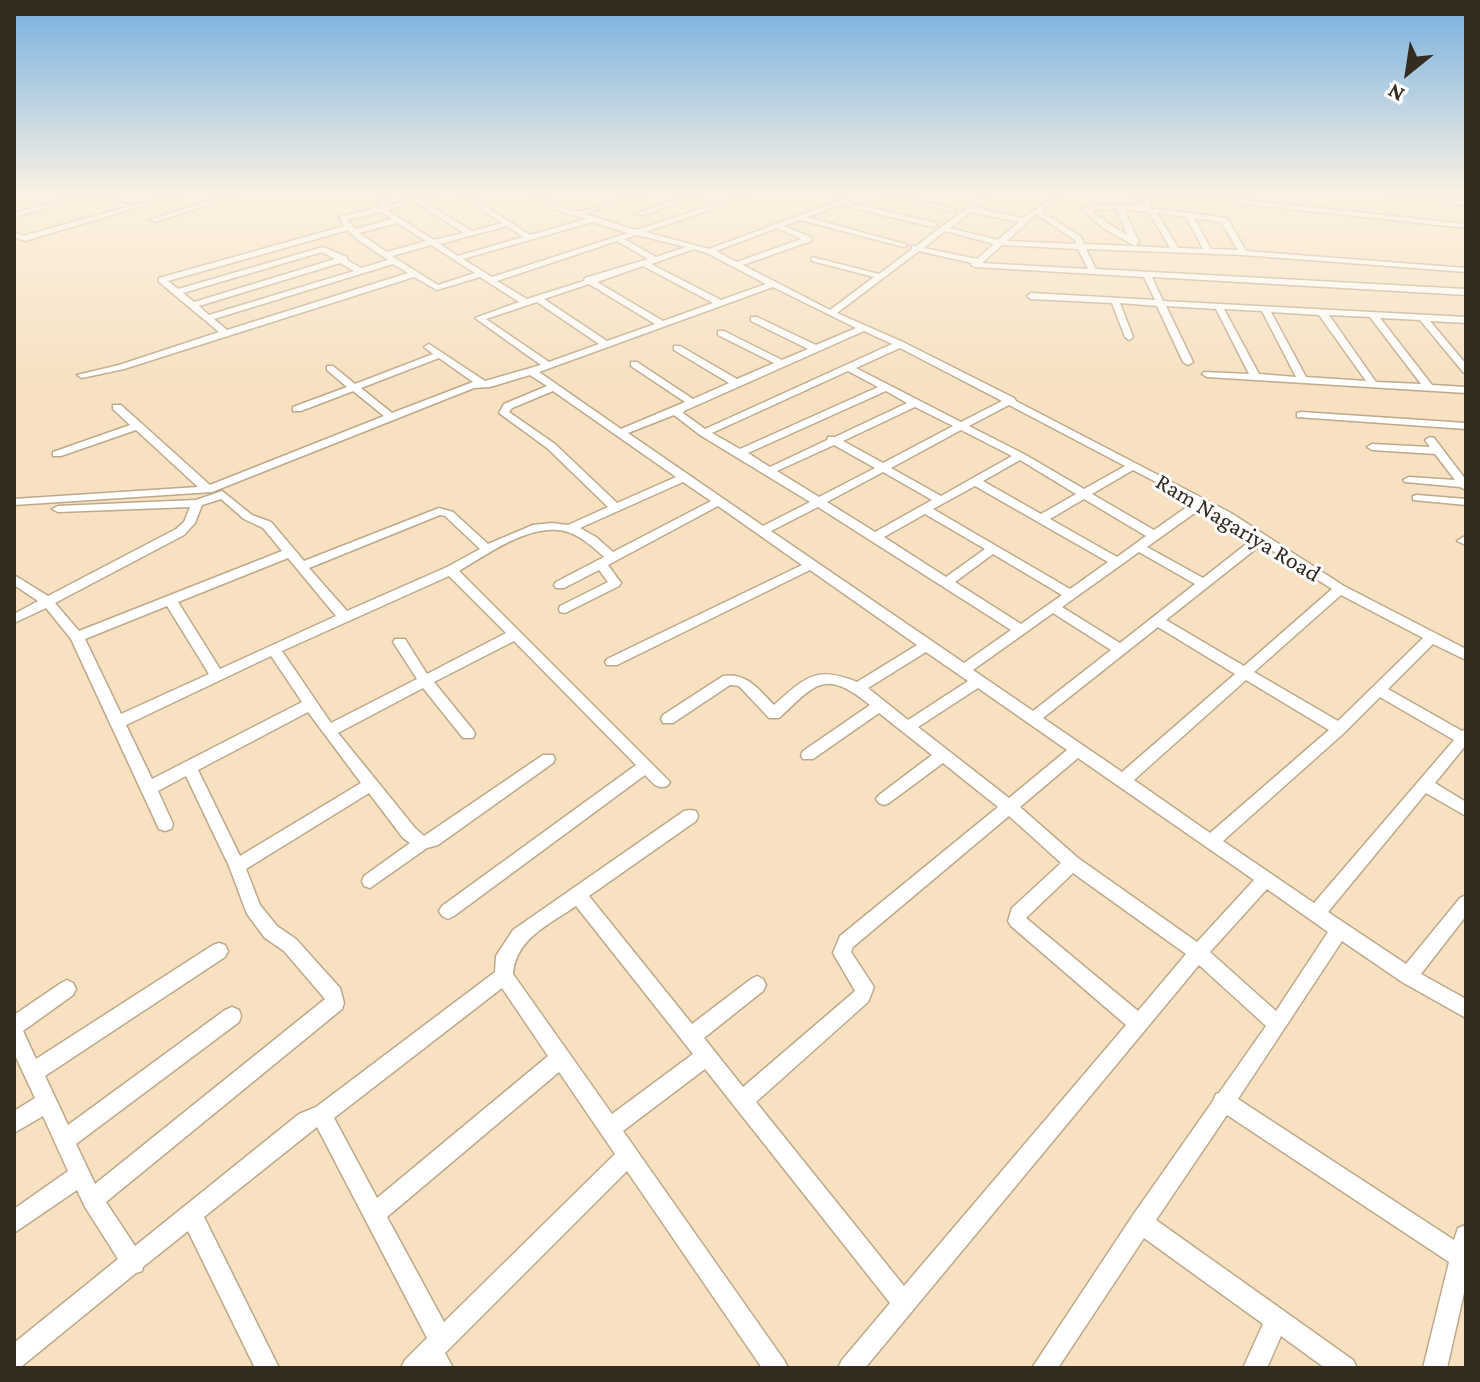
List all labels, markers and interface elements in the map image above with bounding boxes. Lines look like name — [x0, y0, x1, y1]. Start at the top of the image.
north arrow — [1368, 32, 1448, 112]
text: N — [1383, 79, 1408, 108]
street label: Ram Nagariya Road — [1150, 467, 1326, 589]

